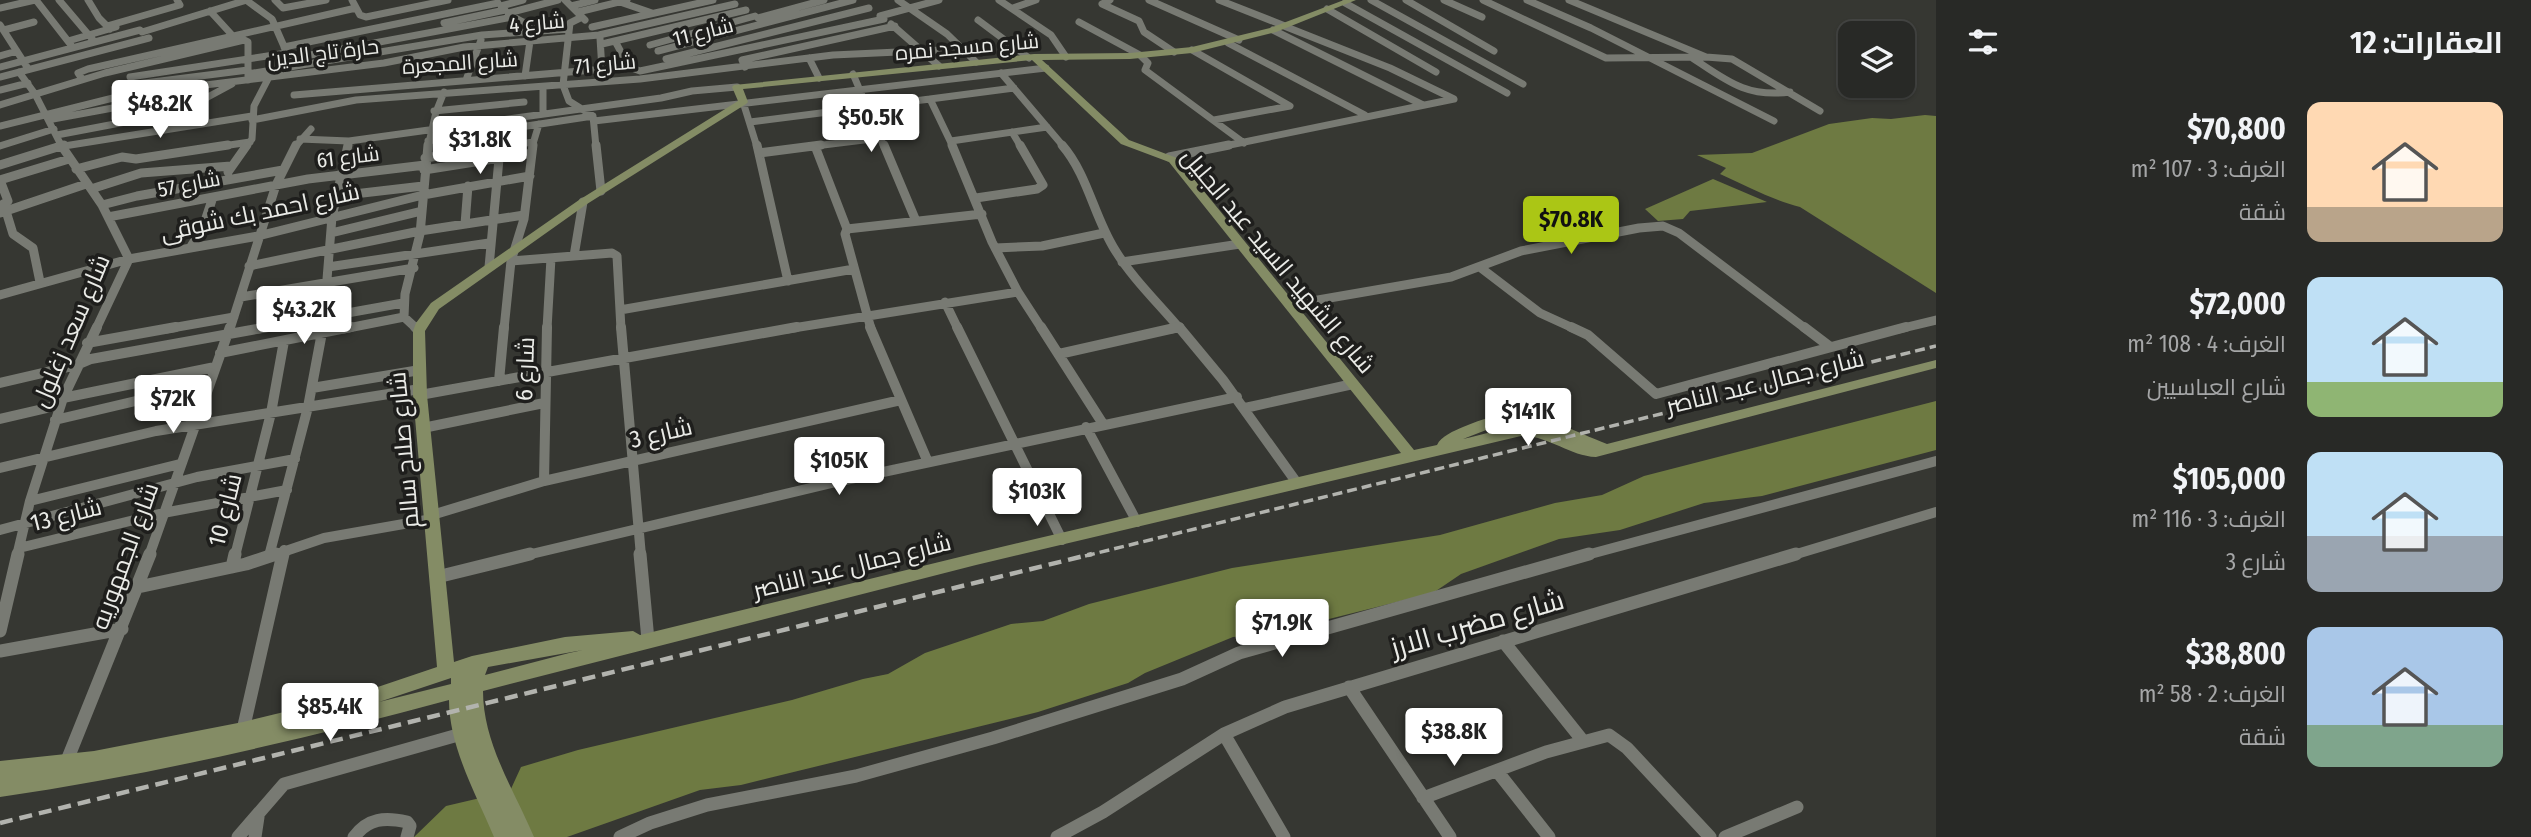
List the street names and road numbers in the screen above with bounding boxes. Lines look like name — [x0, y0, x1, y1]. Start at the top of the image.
street label: شارع 4 — [508, 8, 566, 39]
street label: شارع 11 — [670, 12, 736, 53]
street label: شارع مسجد نمره — [894, 28, 1040, 67]
street label: حارة تاج الدين — [266, 33, 381, 74]
street label: شارع المجعرة — [401, 46, 519, 81]
street label: شارع 71 — [573, 48, 637, 81]
street label: شارع 61 — [315, 140, 381, 175]
street label: شارع الشهيد السيد عبد الجليل — [1174, 143, 1380, 380]
street label: شارع 57 — [155, 165, 223, 204]
street label: شارع احمد بك شوقى — [158, 177, 363, 249]
street label: شارع سعد زغلول — [26, 250, 118, 412]
street label: شارع 6 — [510, 337, 542, 402]
street label: شارع جمال عبد الناصر — [1661, 344, 1868, 423]
street label: شارع صلاح سالم — [383, 370, 427, 529]
street label: شارع 3 — [627, 412, 695, 456]
street label: شارع 10 — [202, 471, 249, 550]
street label: شارع الجمهوريه — [85, 479, 166, 634]
street label: شارع 13 — [28, 493, 105, 539]
street label: شارع جمال عبد الناصر — [748, 528, 955, 607]
street label: شارع مضرب الارز — [1385, 583, 1568, 667]

